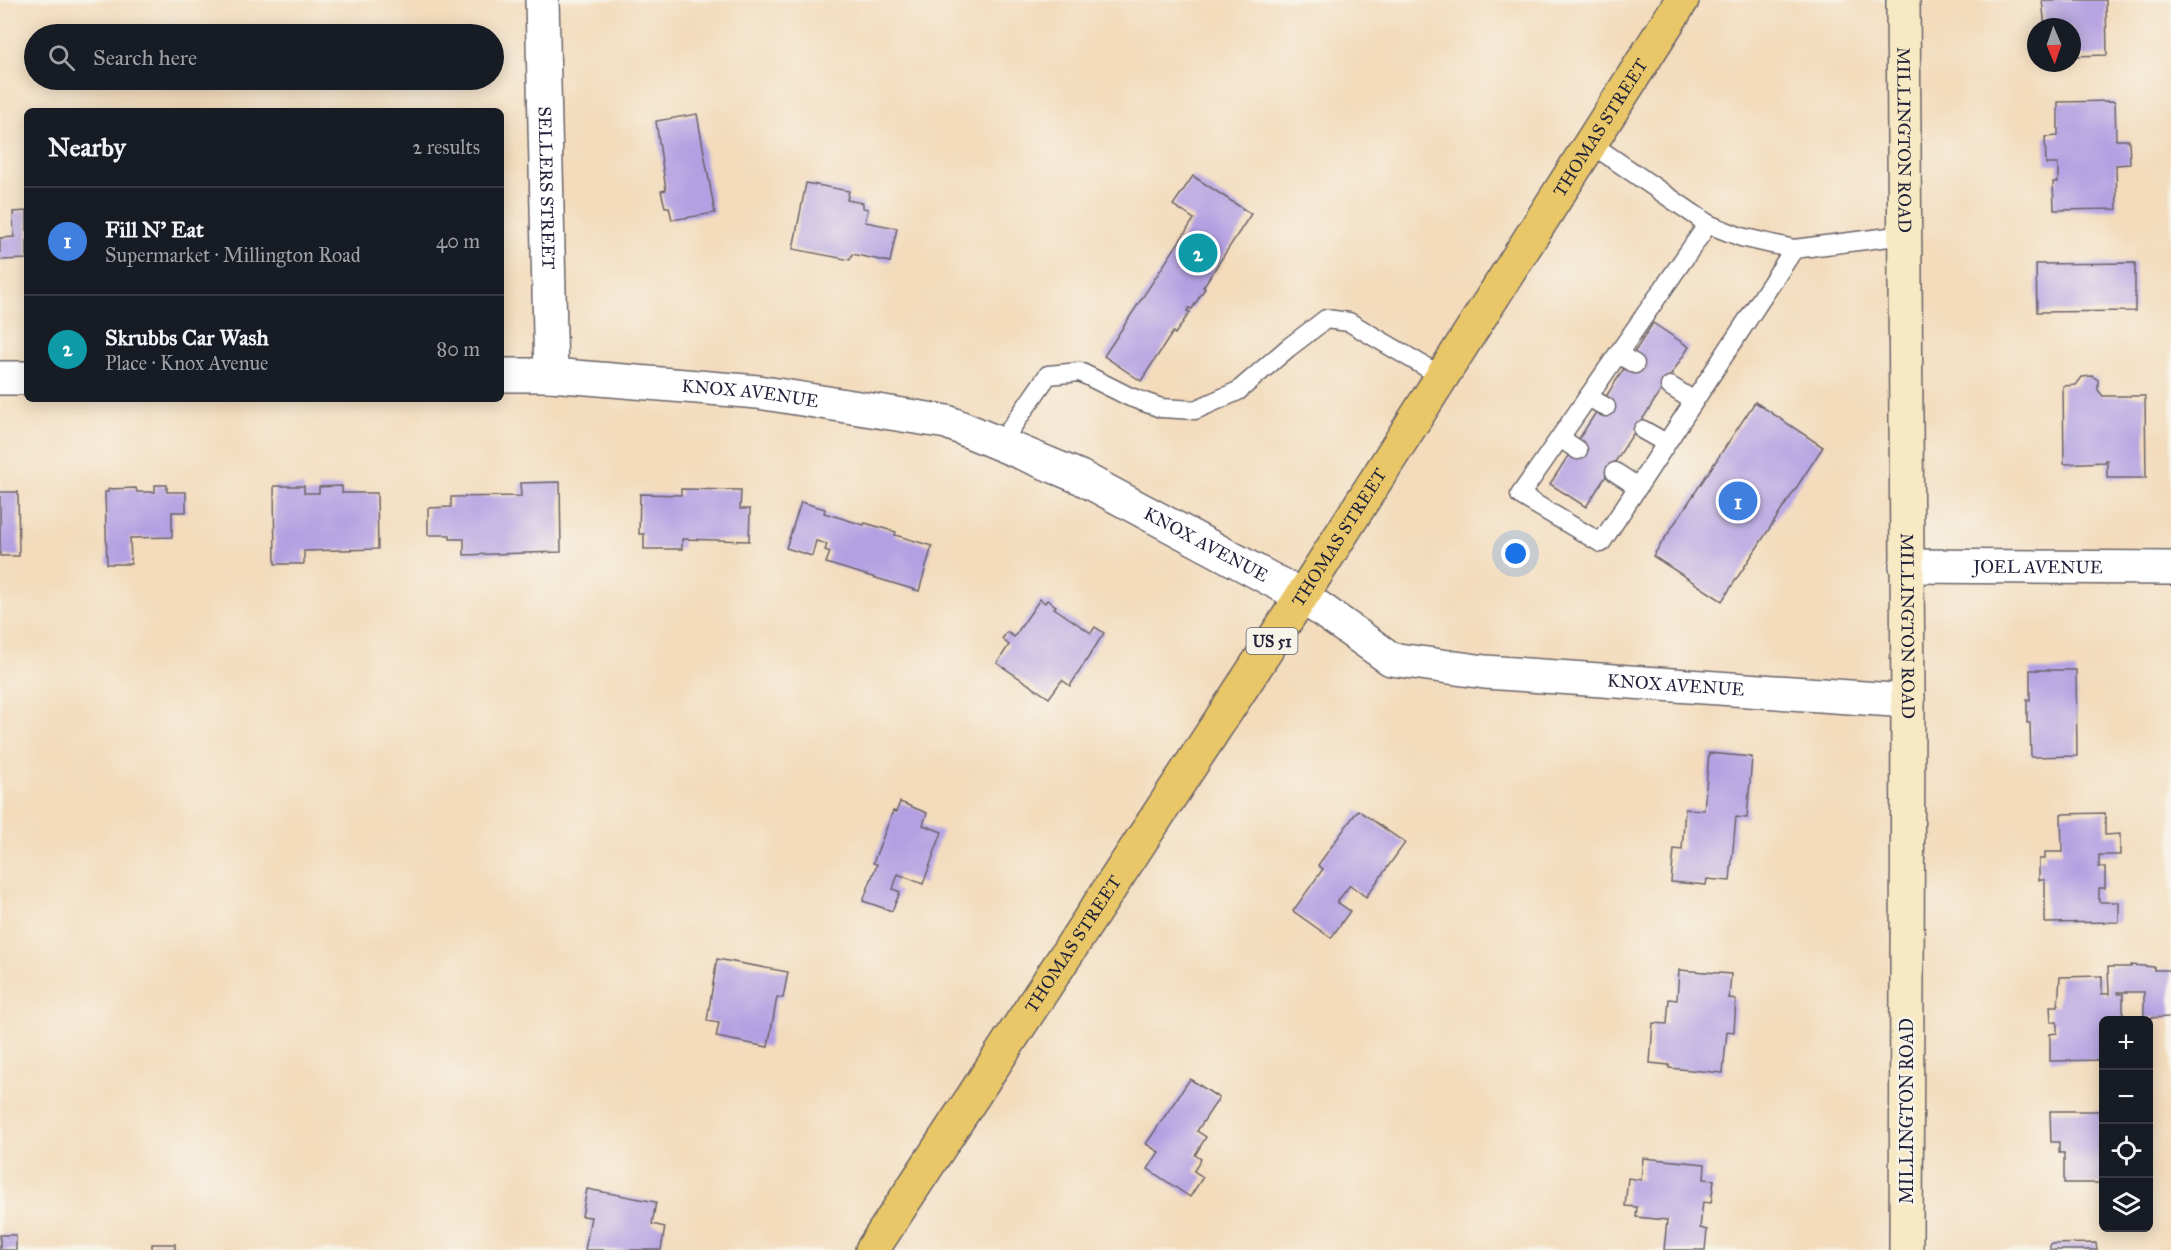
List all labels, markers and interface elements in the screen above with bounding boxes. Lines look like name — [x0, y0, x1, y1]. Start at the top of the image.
north arrow — [2027, 18, 2081, 72]
search box — [24, 24, 504, 90]
icon: search — [45, 41, 78, 74]
text: Search here — [93, 44, 197, 71]
street label: MILLINGTON ROAD — [1892, 47, 1916, 233]
street label: THOMAS STREET — [1548, 55, 1653, 201]
street label: SELLERS STREET — [534, 106, 559, 270]
text: Nearby — [48, 131, 126, 163]
text: 2 results — [412, 135, 480, 159]
text: Fill N' Eat — [105, 216, 204, 243]
text: 1 — [64, 229, 71, 253]
text: 40 m — [436, 229, 480, 253]
pin: 2 — [1178, 230, 1218, 276]
text: Supermarket · Millington Road — [105, 243, 361, 267]
text: Skrubbs Car Wash — [105, 324, 269, 351]
text: 2 — [63, 337, 72, 361]
text: 80 m — [437, 337, 480, 361]
text: Place · Knox Avenue — [105, 351, 268, 375]
street label: KNOX AVENUE — [681, 375, 820, 412]
street label: THOMAS STREET — [1287, 464, 1391, 611]
pin: 1 — [1718, 478, 1758, 524]
street label: KNOX AVENUE — [1140, 502, 1272, 587]
street label: MILLINGTON ROAD — [1896, 533, 1919, 719]
your location — [1501, 539, 1530, 568]
street label: JOEL AVENUE — [1971, 555, 2103, 579]
road number: US 51 — [1246, 628, 1298, 654]
street label: KNOX AVENUE — [1606, 669, 1745, 701]
street label: THOMAS STREET — [1020, 871, 1126, 1017]
map controls — [2099, 1016, 2153, 1232]
button: + — [2099, 1016, 2153, 1070]
street label: MILLINGTON ROAD — [1896, 1018, 1918, 1204]
button: − — [2099, 1070, 2153, 1124]
button: locate — [2099, 1124, 2153, 1178]
button: layers — [2099, 1178, 2153, 1232]

